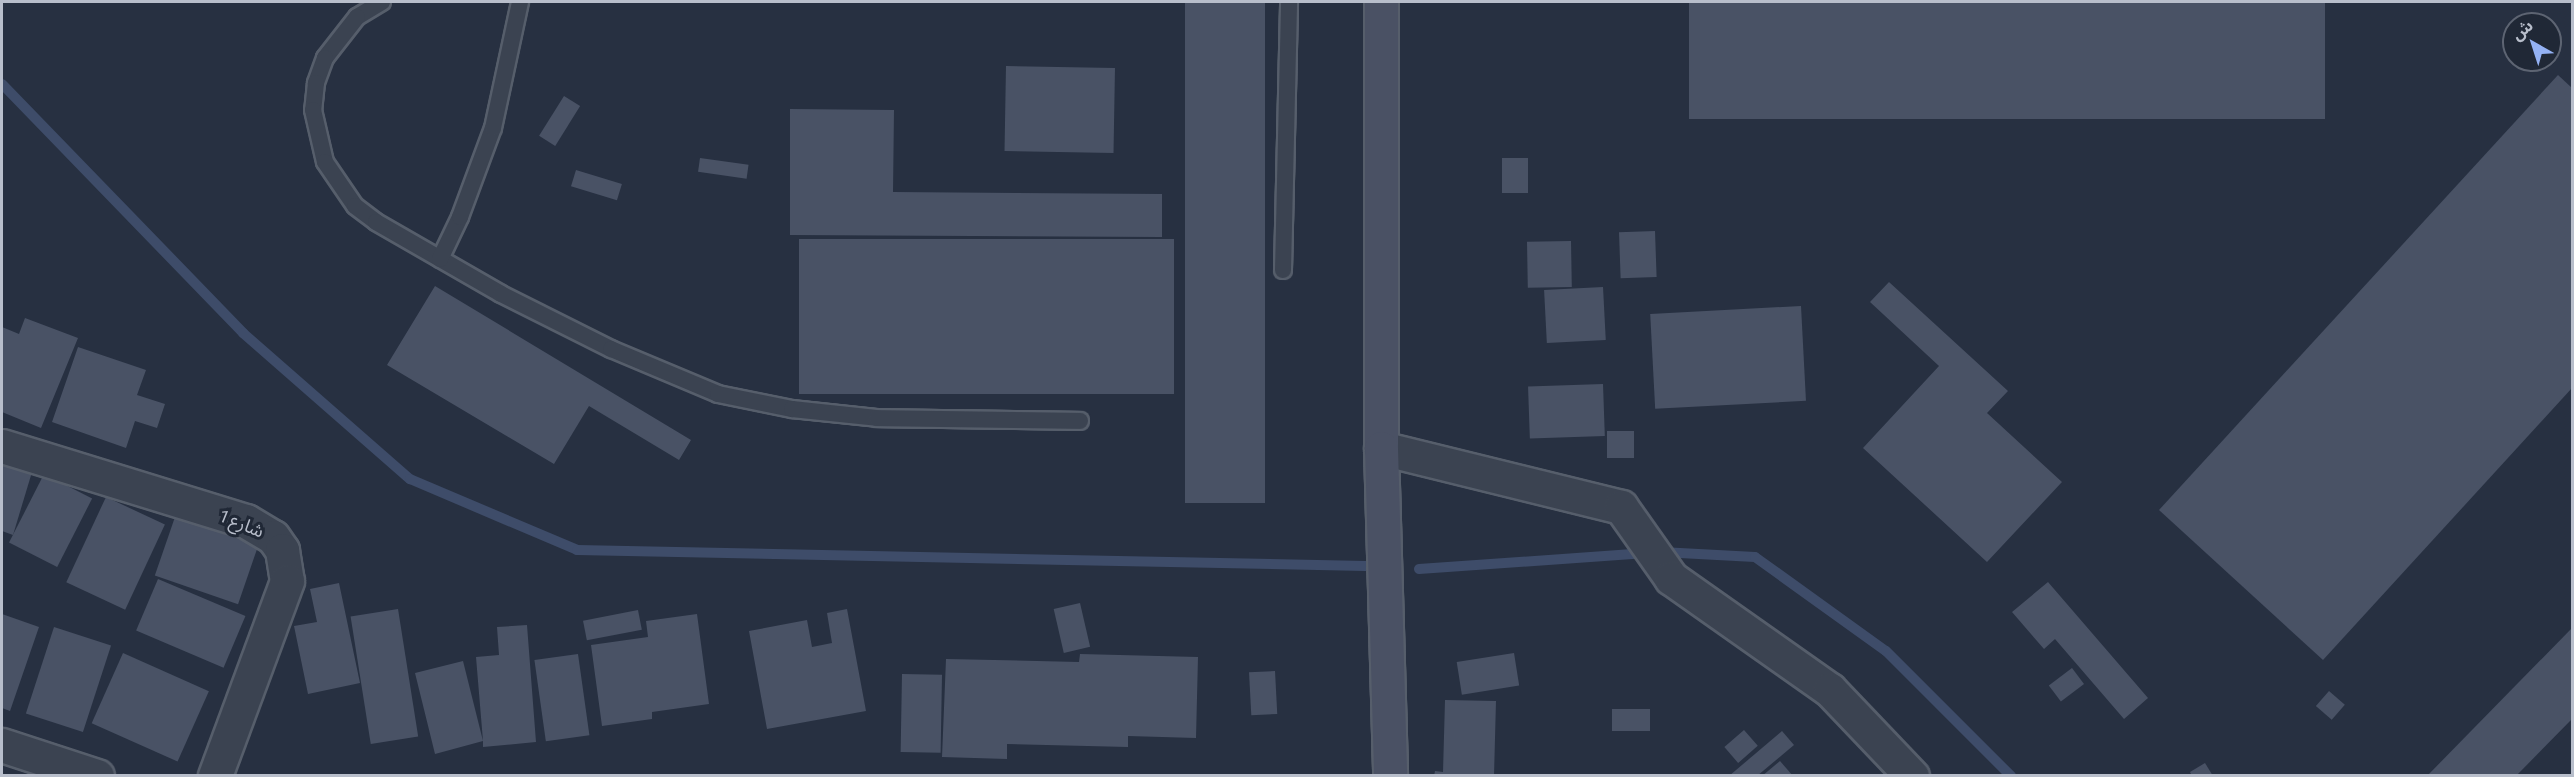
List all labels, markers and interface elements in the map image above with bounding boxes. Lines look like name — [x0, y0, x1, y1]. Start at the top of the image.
north arrow — [2502, 12, 2562, 72]
text: ش — [2507, 15, 2536, 43]
street label: شارع 1 — [217, 504, 267, 542]

